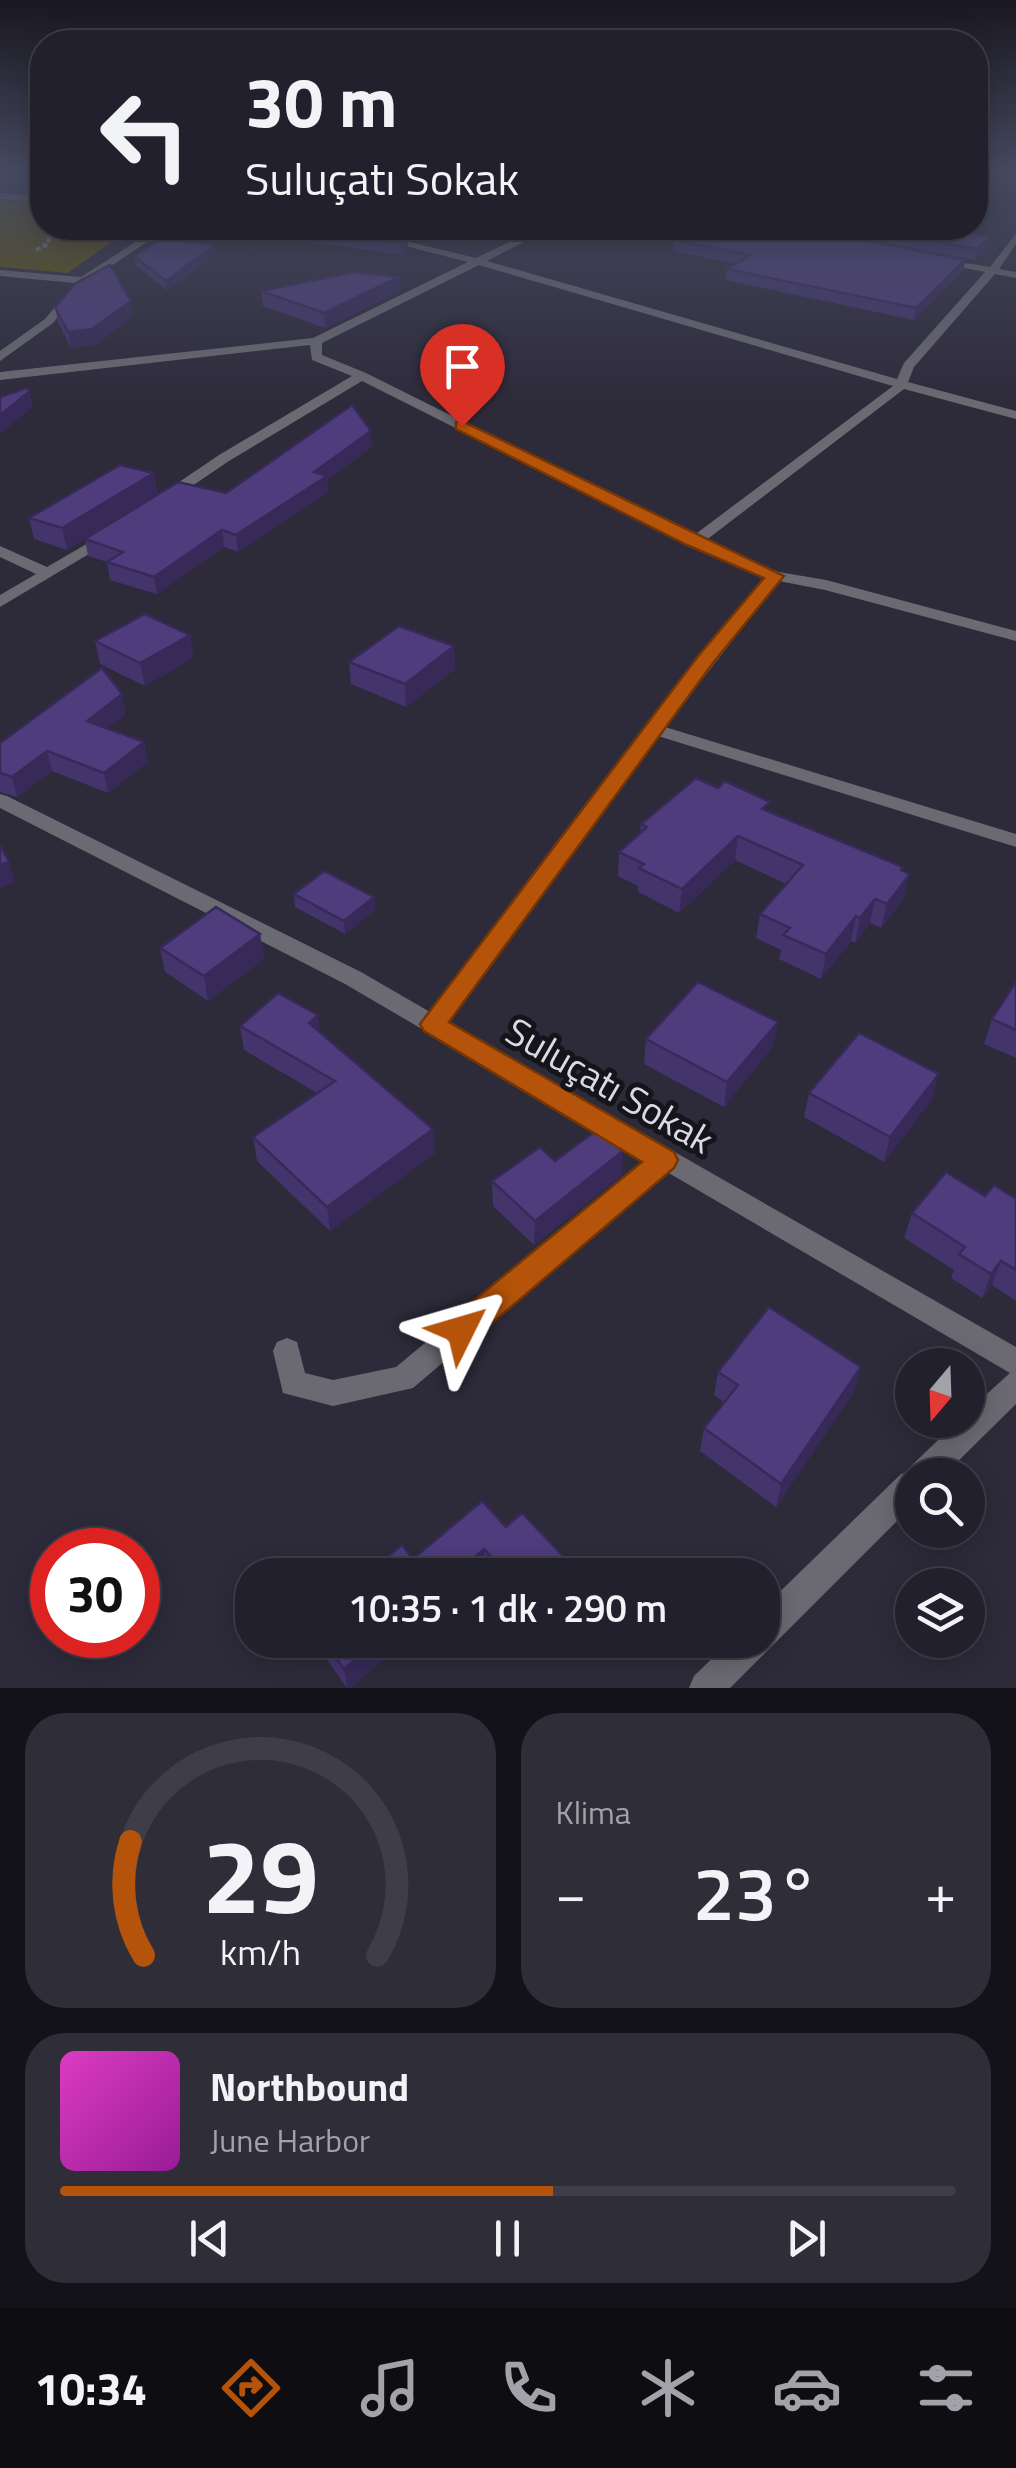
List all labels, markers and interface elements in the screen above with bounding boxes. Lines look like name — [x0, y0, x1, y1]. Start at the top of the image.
text: 30 m — [245, 48, 398, 154]
icon: left — [80, 70, 210, 200]
text: Suluçatı Sokak — [245, 144, 519, 212]
pin — [420, 324, 505, 427]
icon: arrive — [435, 339, 490, 394]
street label: Suluçatı Sokak — [495, 1002, 725, 1168]
position arrow — [409, 1278, 513, 1382]
north arrow — [895, 1348, 985, 1438]
map controls — [895, 1348, 985, 1658]
button: search — [895, 1458, 985, 1548]
speed limit sign: 30 — [30, 1528, 160, 1658]
button: layers — [895, 1568, 985, 1658]
text: 10:35 · 1 dk · 290 m — [348, 1579, 667, 1637]
text: Klima — [556, 1788, 631, 1836]
text: 29 — [202, 1795, 318, 1953]
text: 23° — [693, 1835, 819, 1949]
text: − — [556, 1851, 586, 1934]
text: + — [925, 1851, 956, 1934]
text: km/h — [220, 1924, 301, 1979]
text: Northbound — [210, 2058, 409, 2116]
text: June Harbor — [210, 2116, 370, 2164]
icon: previous — [182, 2211, 237, 2266]
icon: pause — [480, 2211, 535, 2266]
icon: next — [779, 2211, 834, 2266]
icon: directions — [216, 2353, 286, 2423]
icon: music — [355, 2353, 425, 2423]
icon: phone — [494, 2353, 564, 2423]
icon: climate — [633, 2353, 703, 2423]
icon: car — [772, 2353, 842, 2423]
icon: filters — [911, 2353, 981, 2423]
text: 10:34 — [35, 2354, 147, 2422]

